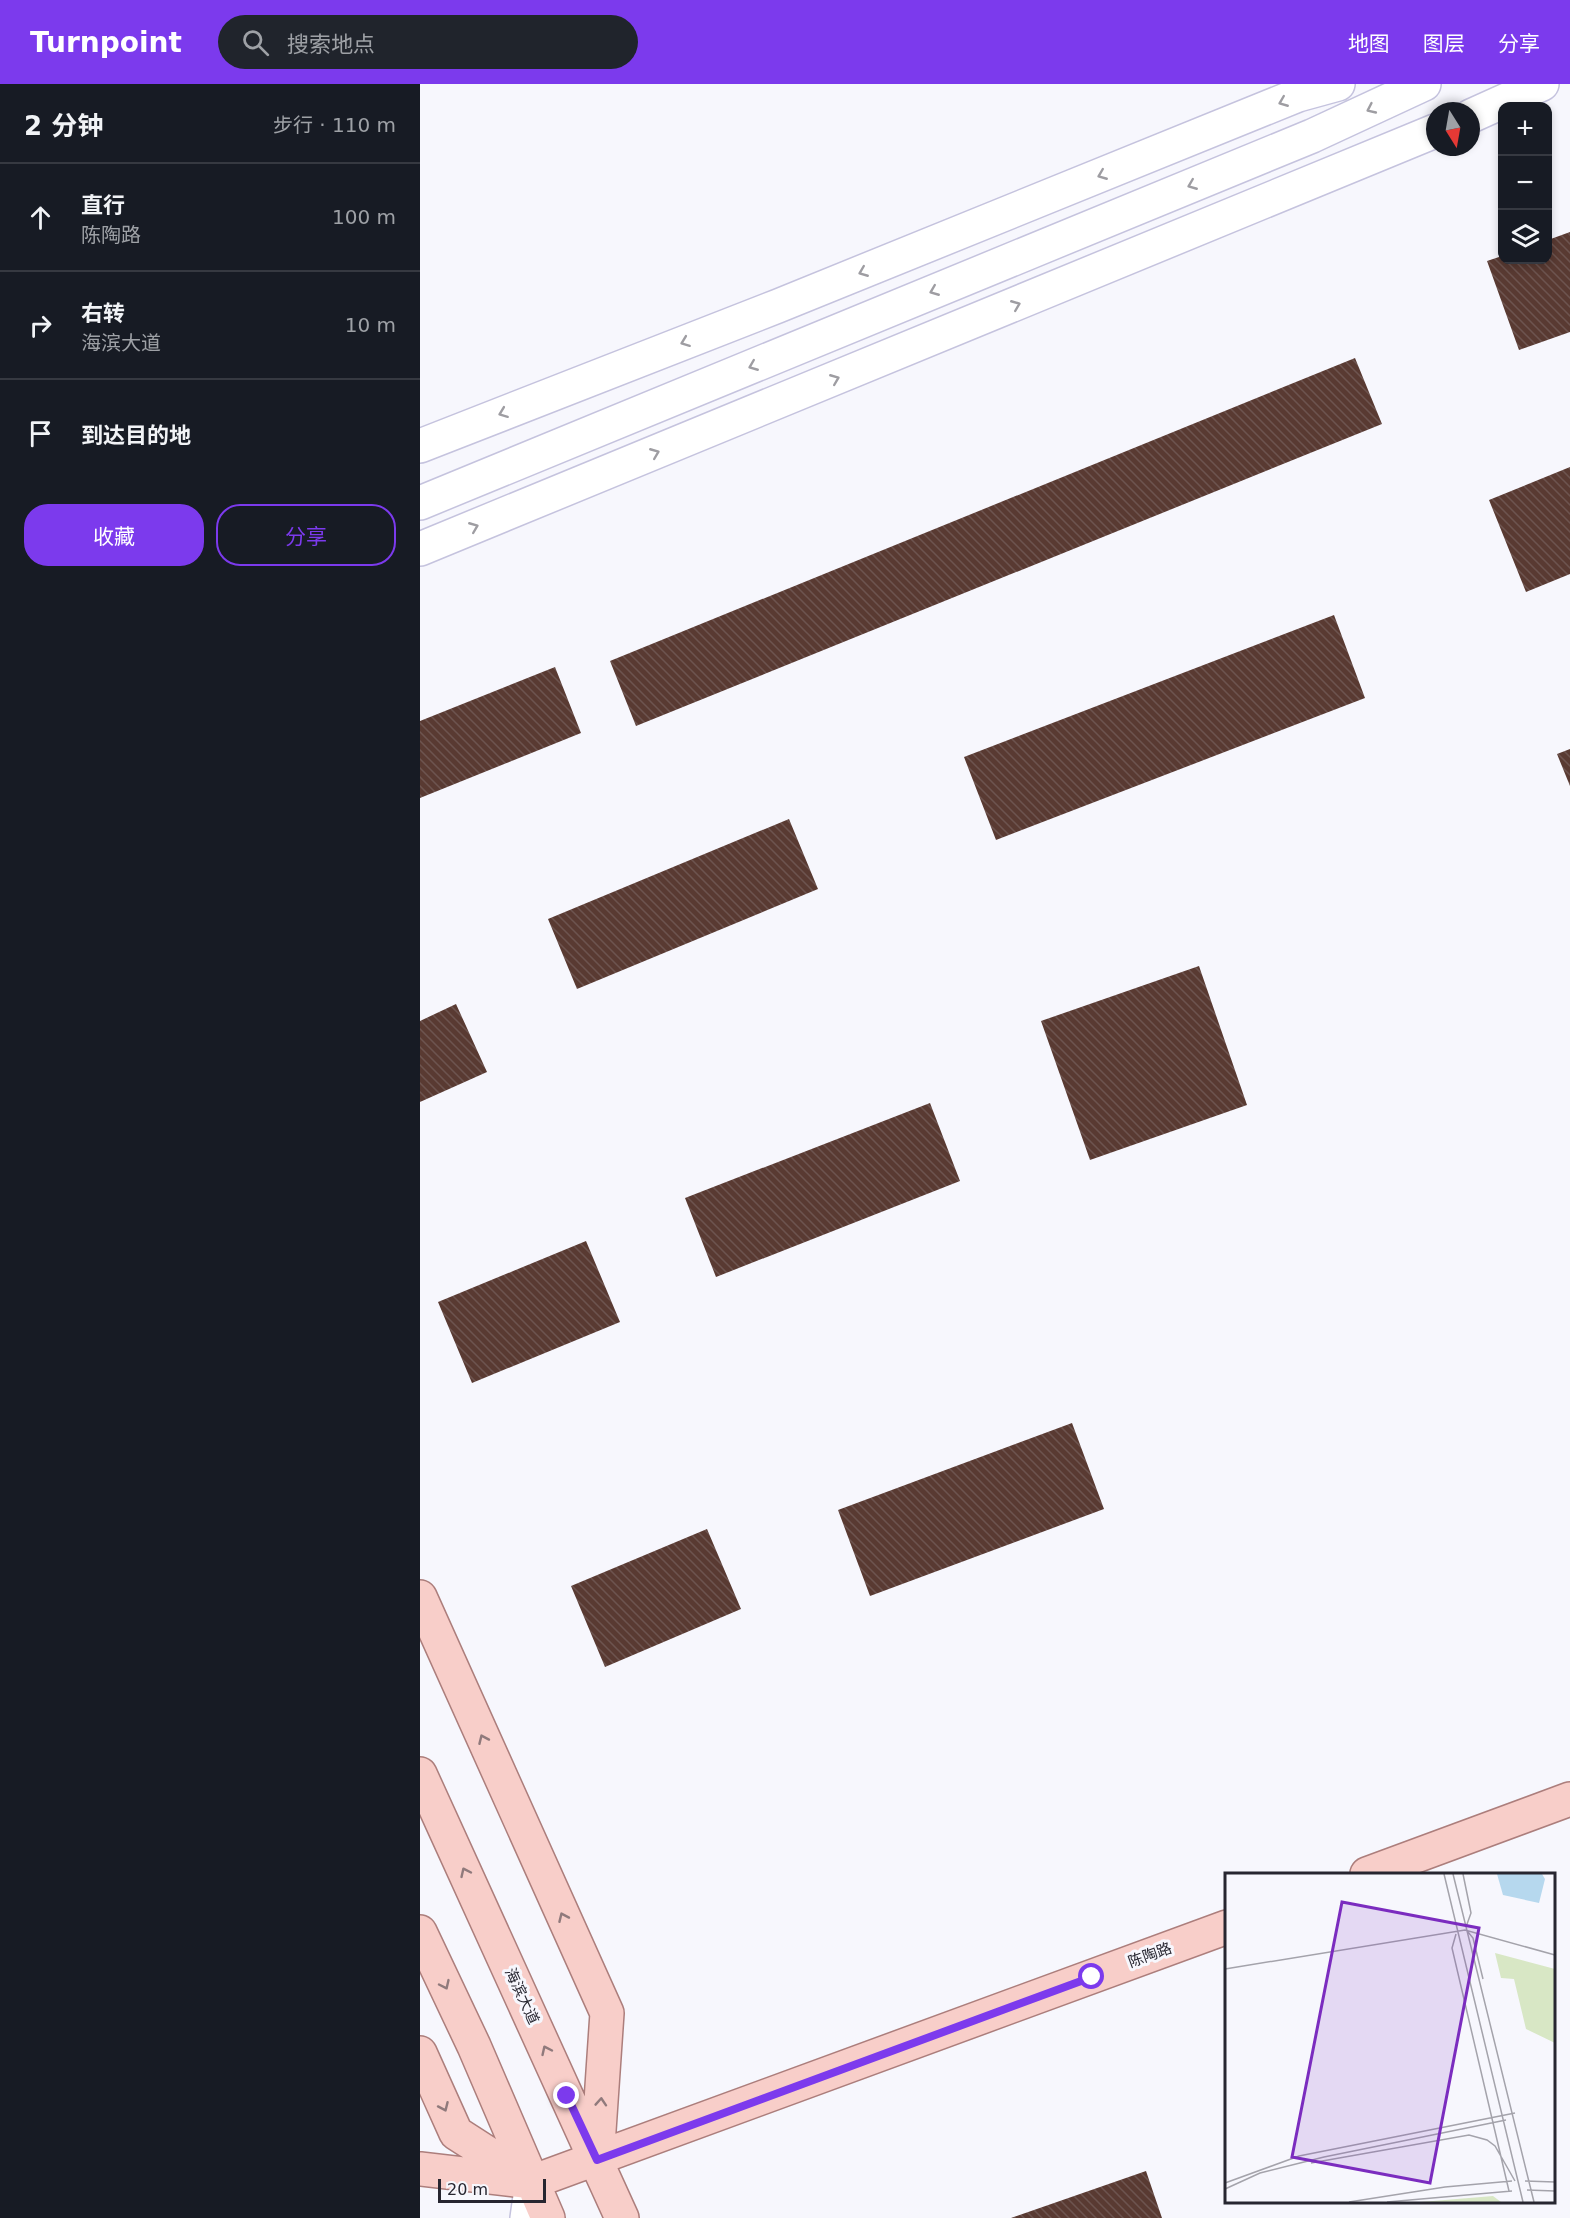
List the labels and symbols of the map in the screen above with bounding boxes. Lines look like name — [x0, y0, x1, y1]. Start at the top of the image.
one-way arrow — [1278, 95, 1289, 107]
one-way arrow — [1366, 101, 1377, 113]
north arrow — [1426, 102, 1480, 156]
one-way arrow — [1097, 168, 1108, 180]
one-way arrow — [1187, 178, 1198, 190]
one-way arrow — [858, 265, 869, 277]
one-way arrow — [929, 284, 940, 296]
one-way arrow — [1009, 300, 1020, 312]
one-way arrow — [680, 335, 690, 348]
one-way arrow — [749, 359, 760, 371]
one-way arrow — [829, 374, 840, 386]
one-way arrow — [498, 406, 509, 418]
one-way arrow — [648, 448, 659, 460]
one-way arrow — [468, 522, 479, 534]
one-way arrow — [479, 1734, 491, 1745]
one-way arrow — [460, 1868, 472, 1879]
inset map — [1225, 1873, 1555, 2203]
one-way arrow — [559, 1912, 571, 1923]
street label: 陈陶路 — [1126, 1939, 1174, 1971]
route start — [1078, 1963, 1104, 1989]
street label: 海滨大道 — [501, 1965, 543, 2027]
one-way arrow — [438, 1979, 450, 1990]
one-way arrow — [542, 2045, 554, 2056]
route end — [553, 2082, 579, 2108]
one-way arrow — [594, 2098, 607, 2107]
one-way arrow — [437, 2100, 449, 2111]
scale bar — [438, 2176, 546, 2204]

